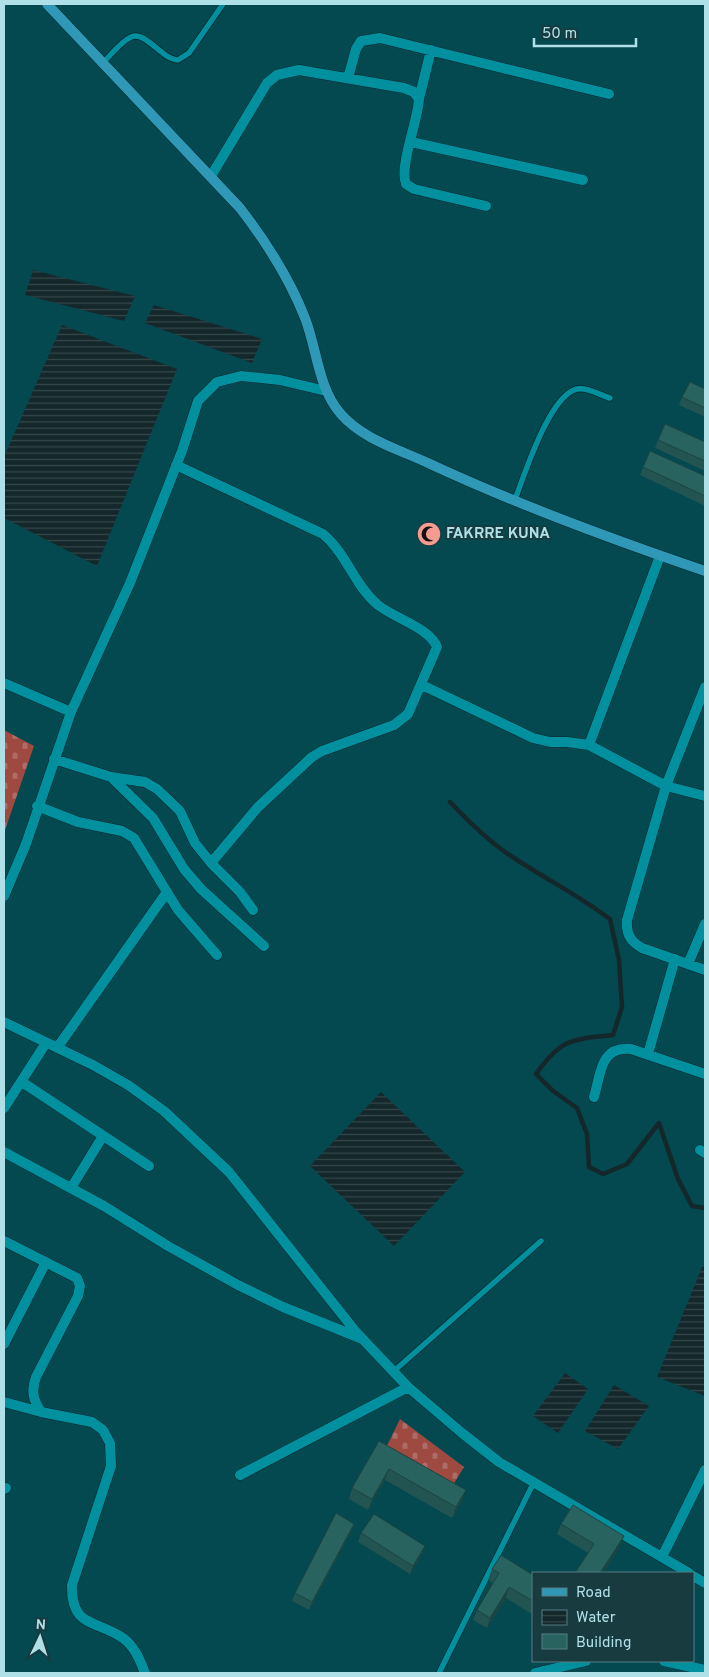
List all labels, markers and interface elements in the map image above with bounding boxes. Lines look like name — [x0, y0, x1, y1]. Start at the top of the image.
scale bar — [534, 15, 636, 47]
text: 50 m — [542, 25, 577, 44]
mosque icon: FAKRRE KUNA — [416, 521, 442, 547]
place label: FAKRRE KUNA — [446, 525, 550, 544]
legend — [532, 1572, 694, 1662]
text: Road — [576, 1584, 611, 1603]
text: Water — [576, 1609, 616, 1628]
north arrow — [15, 1612, 65, 1662]
text: N — [35, 1617, 46, 1634]
text: Building — [576, 1634, 631, 1653]

